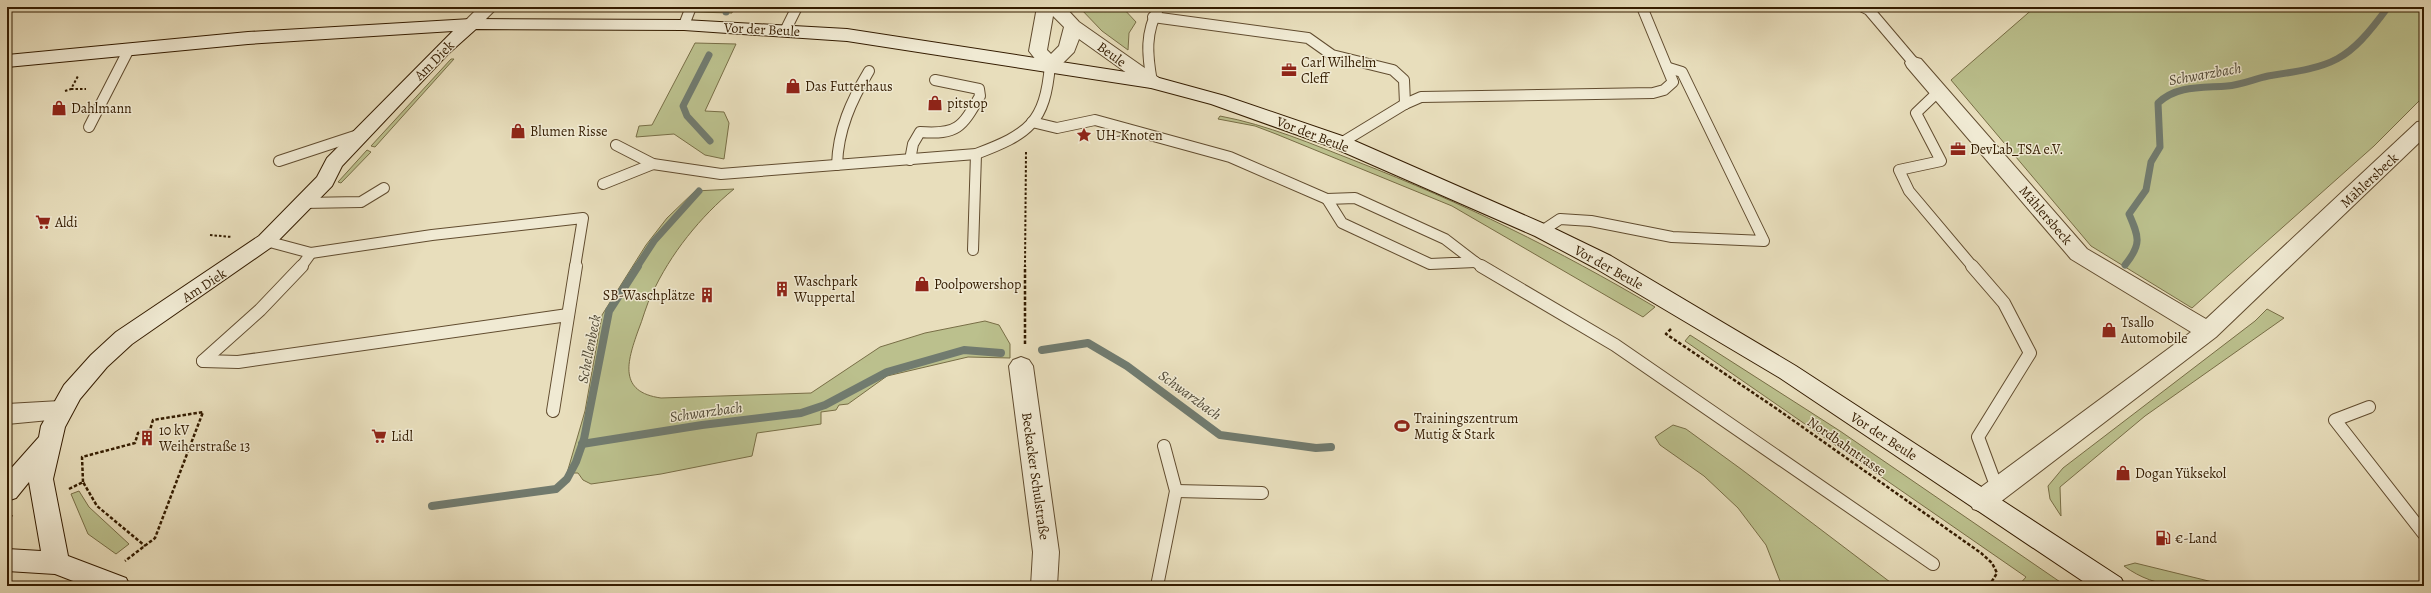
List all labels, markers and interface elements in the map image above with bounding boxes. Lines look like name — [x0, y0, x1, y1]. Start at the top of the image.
street label: Vor der Beule — [722, 18, 801, 41]
street label: Am Diek — [409, 36, 459, 85]
street label: Beule — [1093, 37, 1130, 71]
place label: Carl Wilhelm Cleff — [1301, 53, 1377, 88]
water label: Schwarzbach — [2167, 58, 2243, 90]
office icon: Carl Wilhelm Cleff — [1280, 61, 1298, 79]
shop icon: Das Futterhaus — [784, 77, 802, 95]
place label: Das Futterhaus — [805, 77, 893, 96]
shop icon: pitstop — [926, 94, 944, 112]
place label: pitstop — [947, 94, 988, 113]
shop icon: Dahlmann — [50, 99, 68, 117]
place label: Dahlmann — [71, 99, 132, 118]
street label: Vor der Beule — [1273, 112, 1352, 157]
shop icon: Blumen Risse — [509, 122, 527, 140]
place label: Blumen Risse — [530, 122, 608, 141]
place icon: UH-Knoten — [1075, 126, 1093, 144]
place label: UH-Knoten — [1096, 126, 1163, 145]
office icon: DevLab_TSA e.V. — [1949, 140, 1967, 158]
place label: DevLab_TSA e.V. — [1970, 140, 2064, 159]
street label: Mählersbeck — [2336, 149, 2402, 212]
street label: Mählersbeck — [2015, 182, 2077, 249]
supermarket icon: Aldi — [34, 213, 52, 231]
place label: Aldi — [54, 213, 78, 232]
street label: Vor der Beule — [1570, 240, 1647, 294]
street label: Am Diek — [178, 264, 230, 307]
place label: Waschpark Wuppertal — [793, 272, 858, 307]
shop icon: Poolpowershop — [913, 275, 931, 293]
place label: Poolpowershop — [934, 275, 1021, 294]
building icon: Waschpark Wuppertal — [773, 280, 791, 298]
place label: SB-Waschplätze — [603, 286, 695, 305]
building icon: SB-Waschplätze — [698, 286, 716, 304]
water label: Schellenbeck — [573, 313, 606, 385]
place label: Tsallo Automobile — [2120, 313, 2187, 348]
shop icon: Tsallo Automobile — [2100, 321, 2118, 339]
water label: Schwarzbach — [1154, 365, 1226, 425]
water label: Schwarzbach — [668, 397, 744, 427]
street label: Vor der Beule — [1846, 407, 1921, 465]
place label: Trainingszentrum Mutig & Stark — [1414, 409, 1519, 444]
street label: Beckacker Schulstraße — [1017, 411, 1054, 541]
street label: Nordbahntrasse — [1804, 412, 1890, 481]
sports icon: Trainingszentrum Mutig & Stark — [1393, 417, 1411, 435]
place label: 10 kV Weiherstraße 13 — [158, 421, 250, 456]
supermarket icon: Lidl — [370, 427, 388, 445]
place label: Lidl — [391, 427, 414, 446]
building icon: 10 kV Weiherstraße 13 — [138, 429, 156, 447]
shop icon: Dogan Yüksekol — [2114, 464, 2132, 482]
place label: Dogan Yüksekol — [2135, 464, 2227, 483]
fuel station icon: €-Land — [2154, 529, 2172, 547]
place label: €-Land — [2175, 529, 2217, 548]

